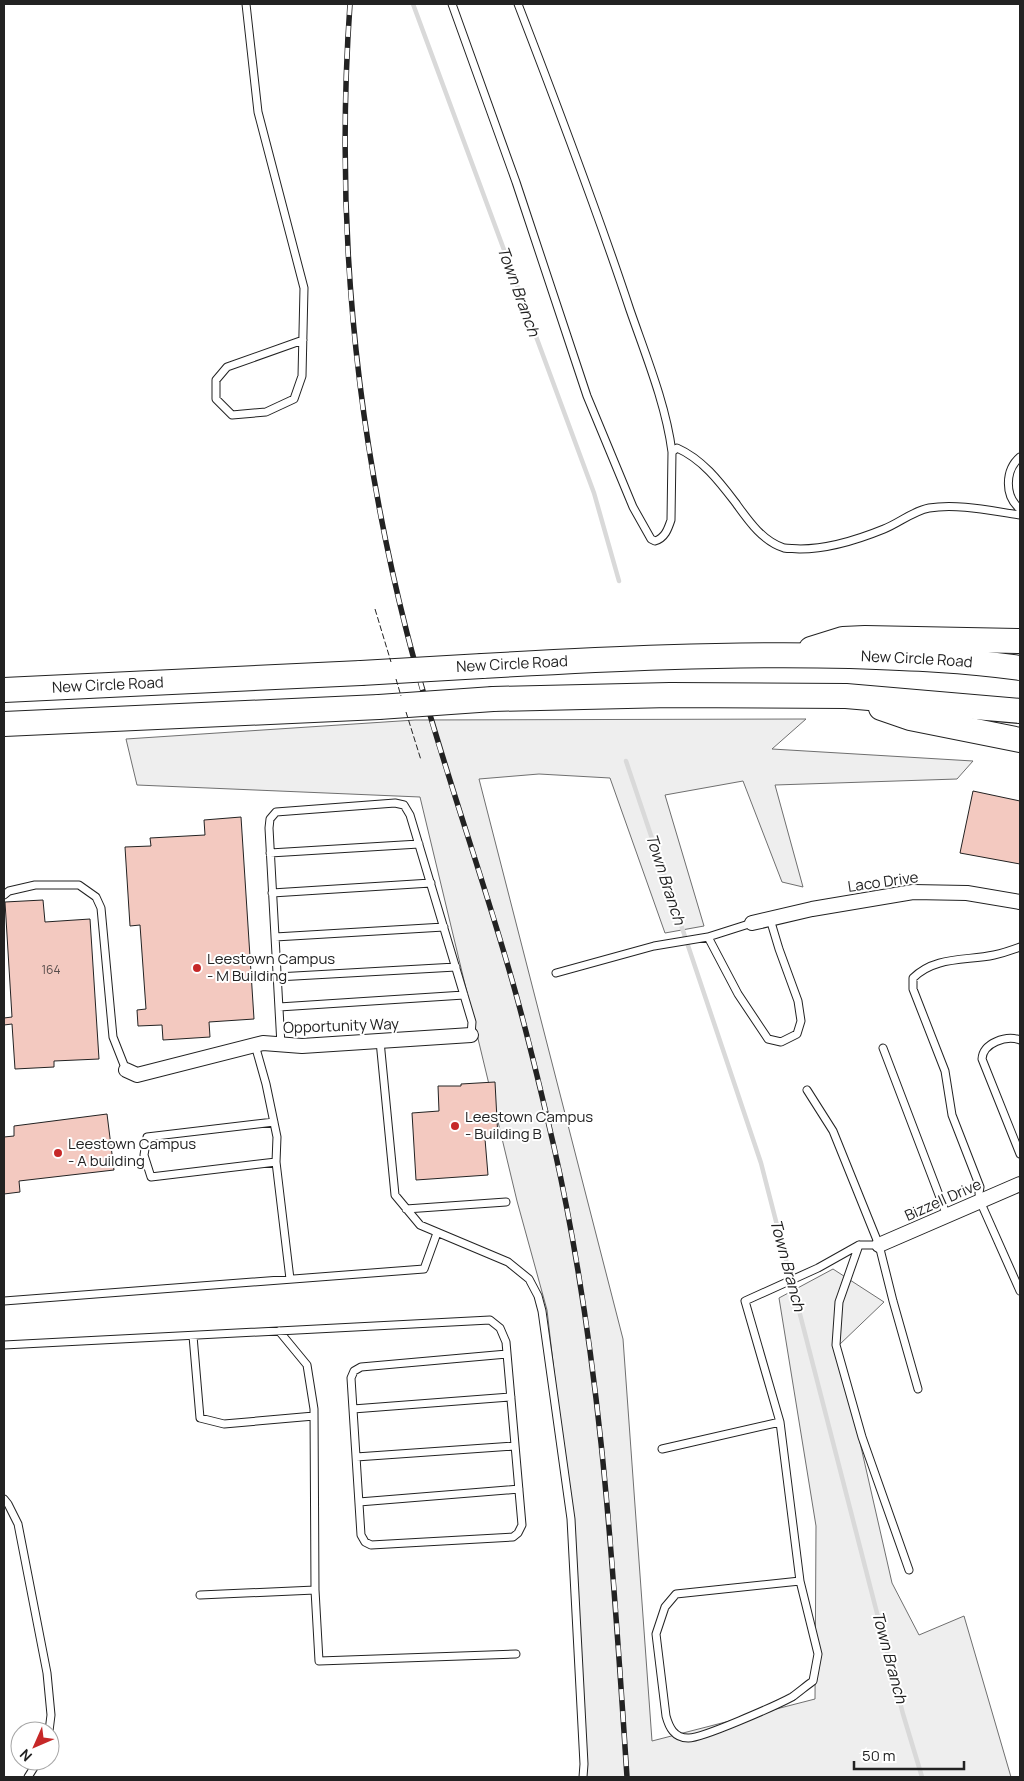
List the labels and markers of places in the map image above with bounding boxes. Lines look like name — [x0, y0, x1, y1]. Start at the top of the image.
place label: Leestown Campus - M Building — [207, 948, 335, 986]
marker: Leestown Campus - M Building — [191, 962, 203, 974]
place label: Leestown Campus - Building B — [465, 1106, 593, 1144]
marker: Leestown Campus - Building B — [449, 1120, 461, 1132]
place label: Leestown Campus - A building — [68, 1133, 196, 1171]
marker: Leestown Campus - A building — [52, 1147, 64, 1159]

